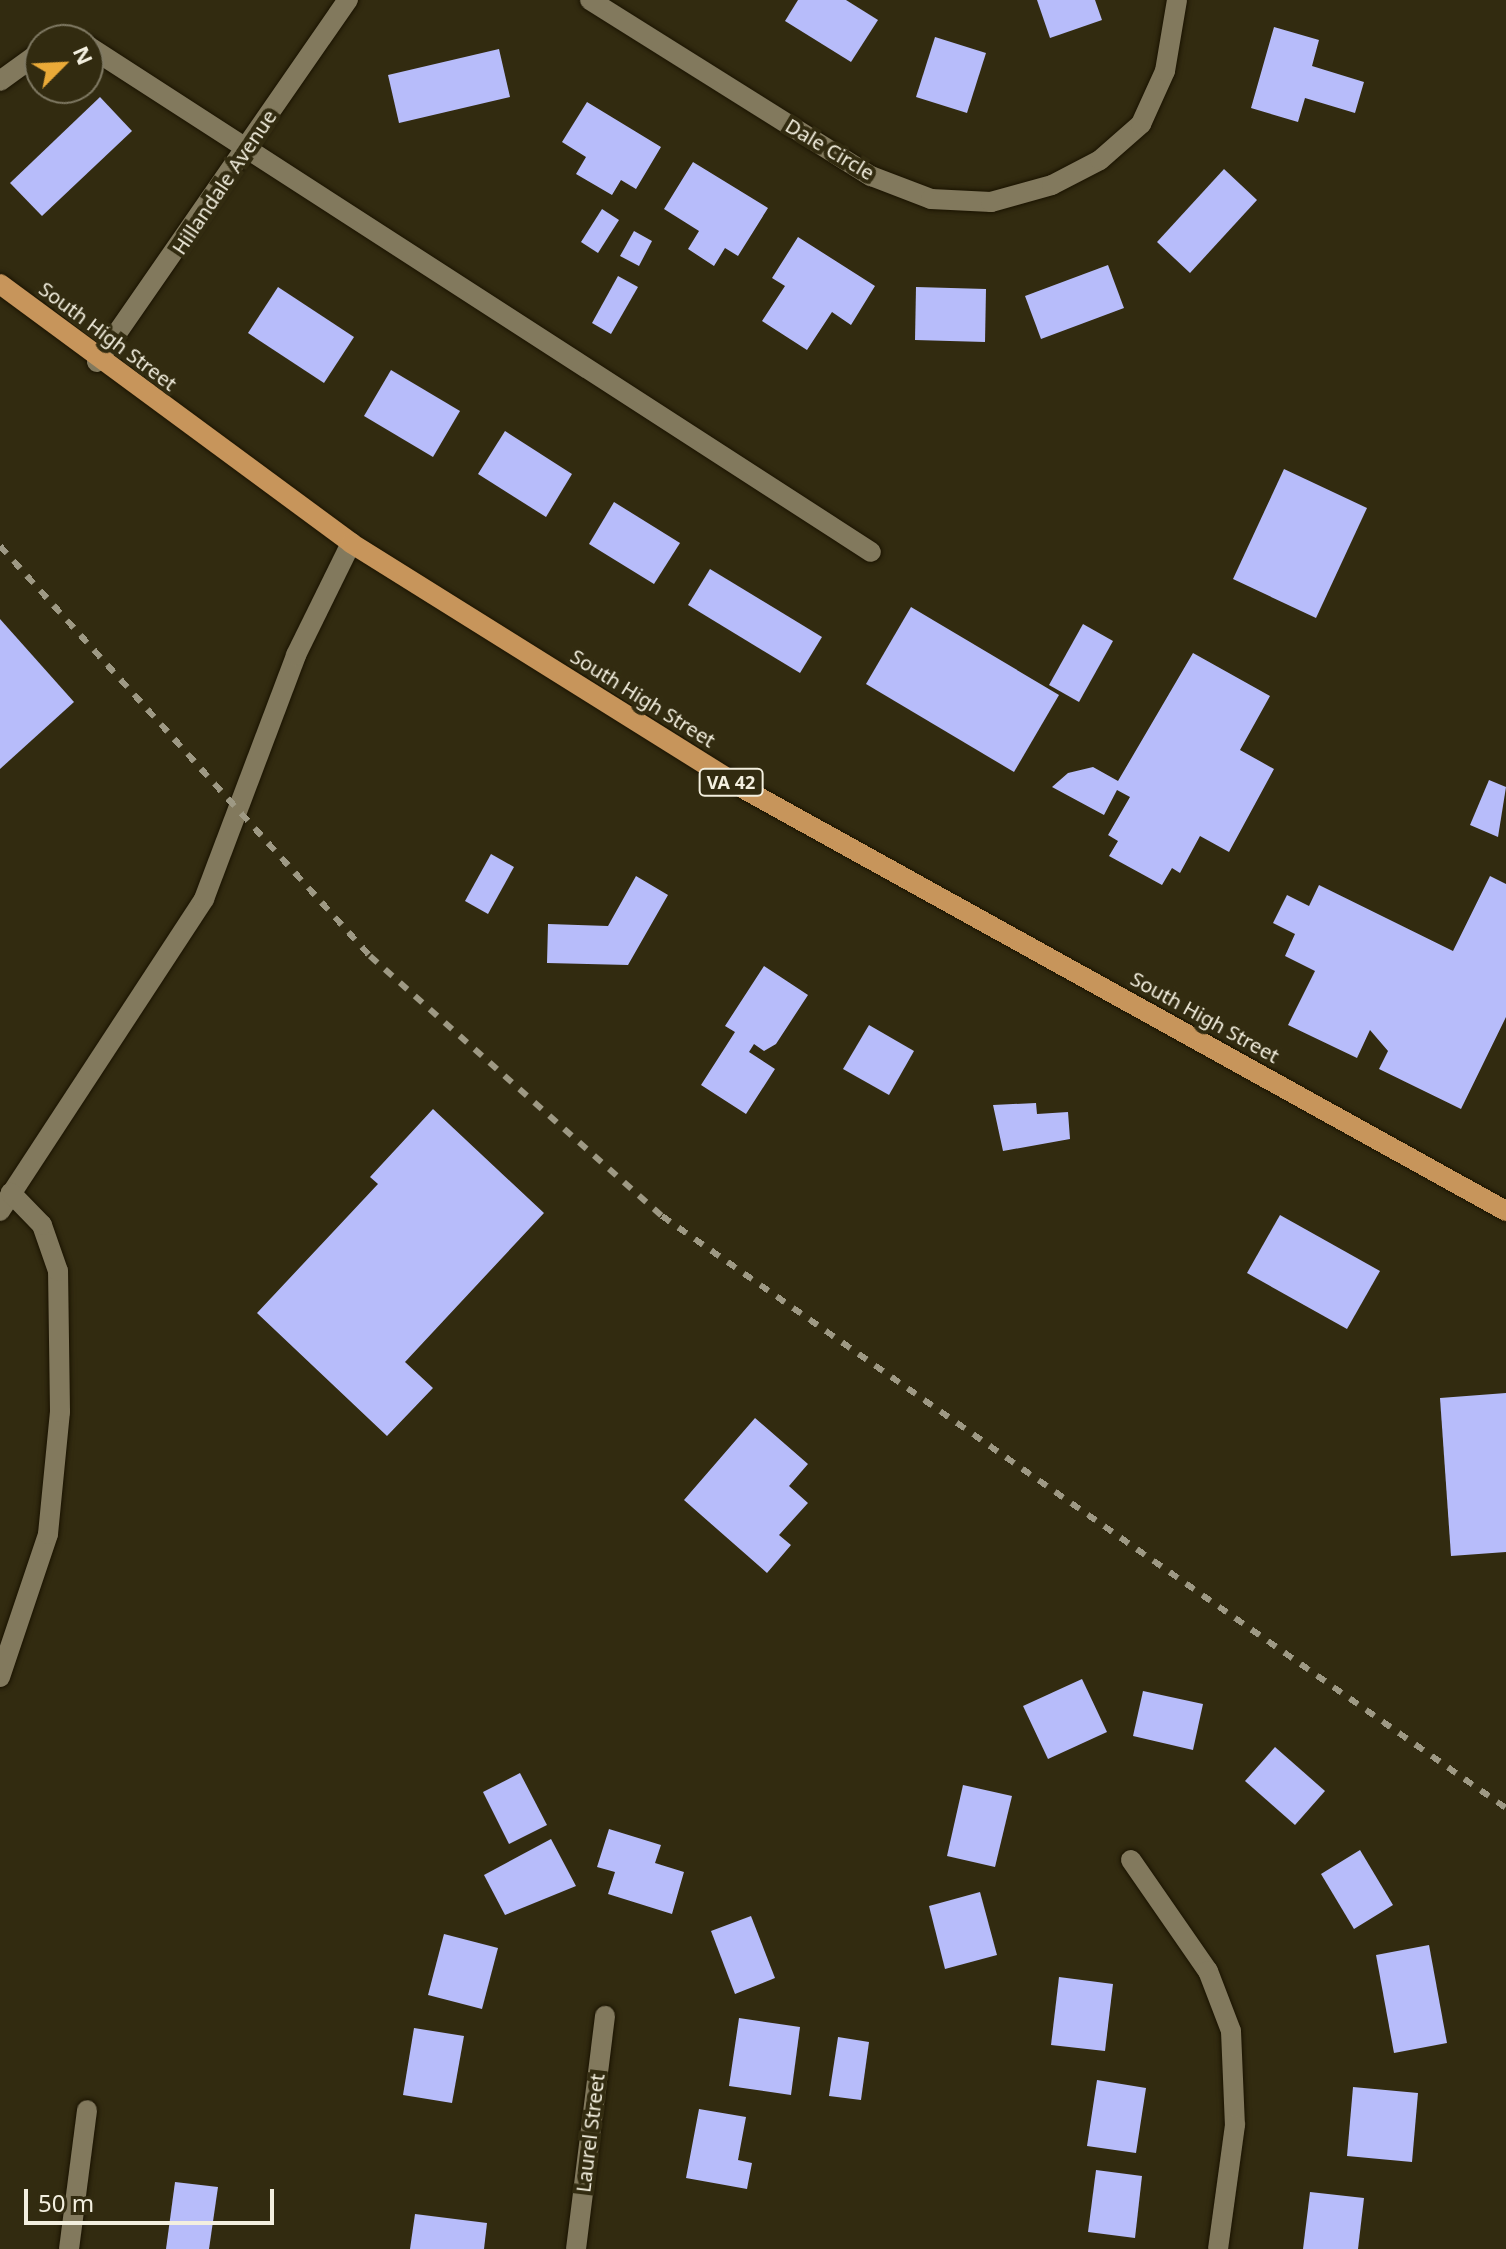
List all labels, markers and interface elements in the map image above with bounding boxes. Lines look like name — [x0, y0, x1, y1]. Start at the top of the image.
north arrow — [24, 24, 104, 104]
text: N — [67, 41, 101, 69]
street label: Hillandale Avenue — [167, 105, 281, 259]
street label: Dale Circle — [781, 113, 879, 185]
street label: South High Street — [35, 276, 181, 396]
street label: South High Street — [566, 644, 720, 752]
road number: VA 42 — [697, 768, 765, 796]
street label: South High Street — [1127, 966, 1283, 1068]
street label: Laurel Street — [571, 2072, 609, 2194]
scale bar — [28, 2173, 278, 2223]
text: 50 m — [38, 2186, 94, 2219]

